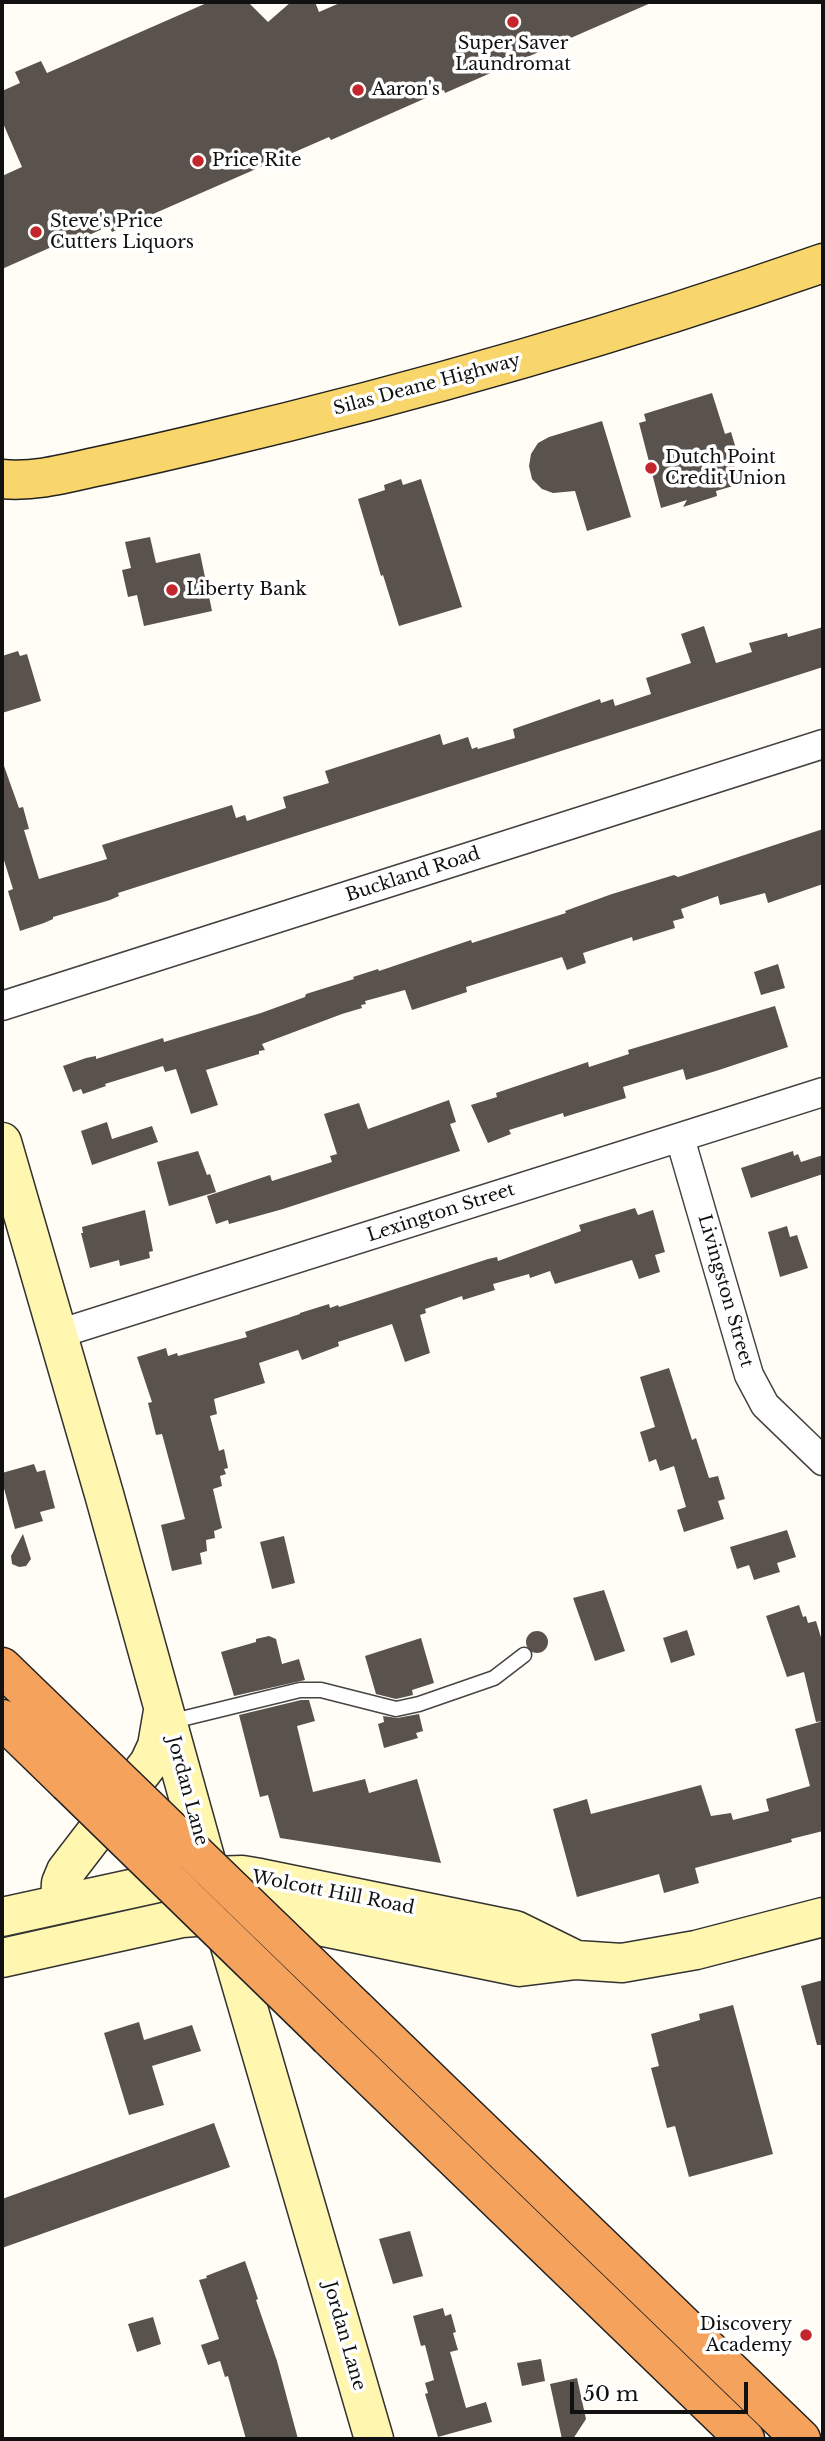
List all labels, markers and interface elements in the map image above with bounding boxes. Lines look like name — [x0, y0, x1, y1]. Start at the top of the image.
marker: Super Saver Laundromat — [505, 14, 521, 30]
place label: Super Saver Laundromat — [455, 33, 571, 76]
place label: Aaron's — [372, 79, 440, 101]
marker: Aaron's — [350, 82, 366, 98]
place label: Price Rite — [212, 150, 302, 172]
marker: Price Rite — [190, 153, 206, 169]
place label: Steve's Price Cutters Liquors — [50, 211, 194, 254]
marker: Steve's Price Cutters Liquors — [28, 224, 44, 240]
street label: Silas Deane Highway — [331, 350, 523, 420]
place label: Dutch Point Credit Union — [665, 447, 786, 490]
marker: Dutch Point Credit Union — [643, 460, 659, 476]
place label: Liberty Bank — [186, 579, 307, 601]
marker: Liberty Bank — [164, 582, 180, 598]
street label: Buckland Road — [343, 843, 483, 907]
street label: Lexington Street — [364, 1179, 518, 1247]
street label: Livingston Street — [693, 1212, 757, 1370]
street label: Jordan Lane — [162, 1734, 212, 1848]
street label: Wolcott Hill Road — [250, 1867, 416, 1919]
street label: Jordan Lane — [318, 2279, 370, 2393]
place label: Discovery Academy — [700, 2314, 792, 2356]
marker: Discovery Academy — [798, 2327, 814, 2343]
scale bar — [573, 2368, 752, 2412]
text: 50 m — [583, 2381, 638, 2407]

